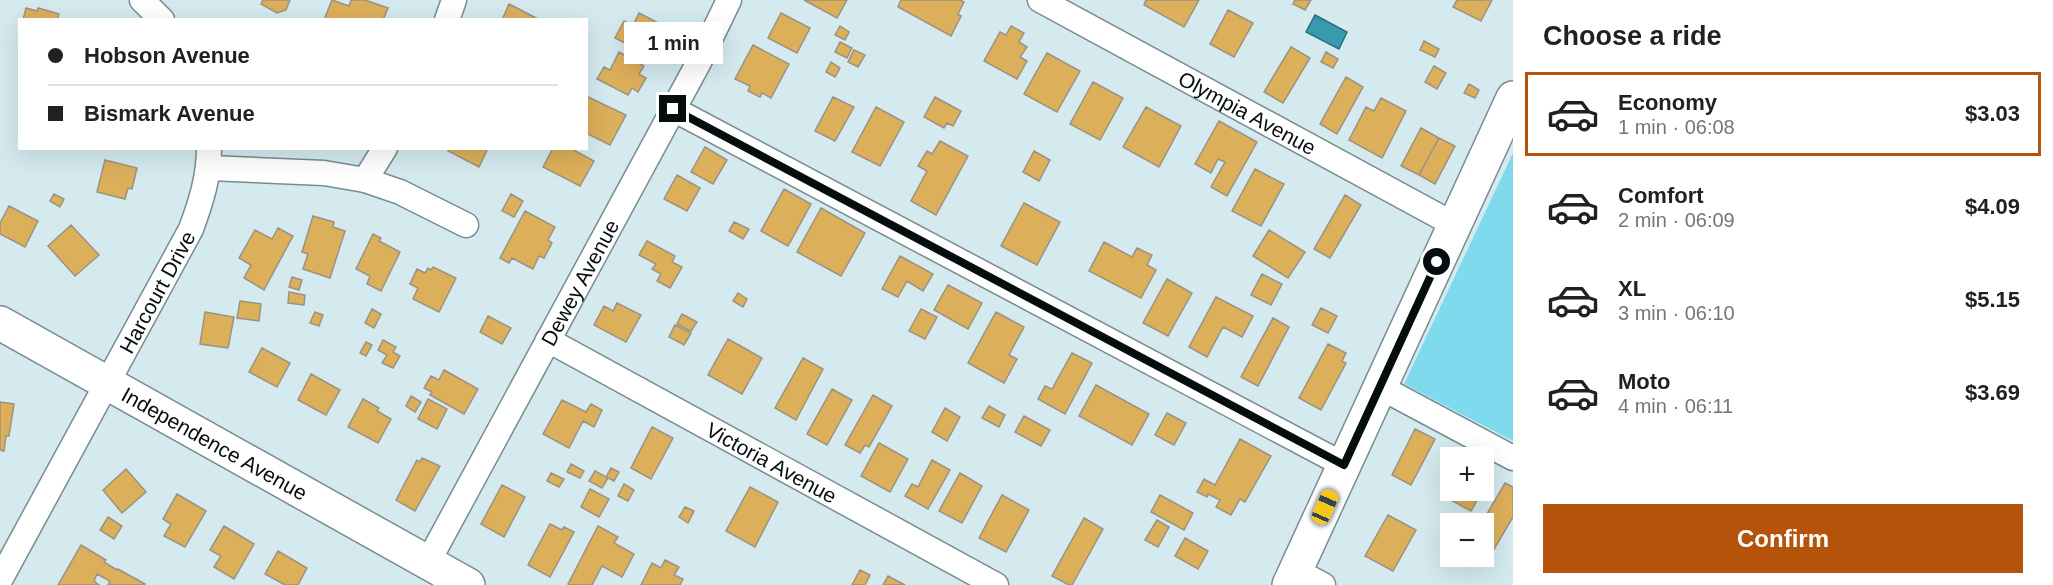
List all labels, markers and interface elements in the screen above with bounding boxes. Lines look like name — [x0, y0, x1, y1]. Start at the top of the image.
text: Choose a ride — [1543, 21, 1722, 51]
callout: 1 min — [624, 22, 722, 64]
text: 1 min — [647, 32, 700, 54]
text: Hobson Avenue — [84, 43, 250, 68]
street label: Olympia Avenue — [1175, 66, 1320, 159]
icon: car — [1546, 87, 1600, 141]
text: Economy — [1618, 90, 1717, 115]
route end — [659, 95, 686, 122]
text: Bismark Avenue — [84, 101, 255, 126]
text: $3.03 — [1965, 101, 2020, 126]
text: 1 min · 06:08 — [1618, 116, 1735, 138]
icon: car — [1546, 180, 1600, 234]
text: Comfort — [1618, 183, 1704, 208]
text: $4.09 — [1965, 194, 2020, 219]
text: 2 min · 06:09 — [1618, 209, 1735, 231]
street label: Dewey Avenue — [536, 215, 623, 349]
street label: Harcourt Drive — [114, 227, 199, 357]
route start — [1423, 248, 1450, 275]
icon: car — [1546, 273, 1600, 327]
text: XL — [1618, 276, 1646, 301]
text: $5.15 — [1965, 287, 2020, 312]
text: 3 min · 06:10 — [1618, 302, 1735, 324]
icon: car — [1546, 366, 1600, 420]
text: Moto — [1618, 369, 1671, 394]
text: $3.69 — [1965, 380, 2020, 405]
street label: Independence Avenue — [118, 382, 311, 504]
text: 4 min · 06:11 — [1618, 395, 1733, 417]
street label: Victoria Avenue — [702, 417, 841, 507]
map controls — [1440, 447, 1494, 567]
button: + — [1440, 447, 1494, 501]
car — [1309, 487, 1341, 527]
button: Confirm — [1543, 504, 2023, 573]
button: − — [1440, 513, 1494, 567]

